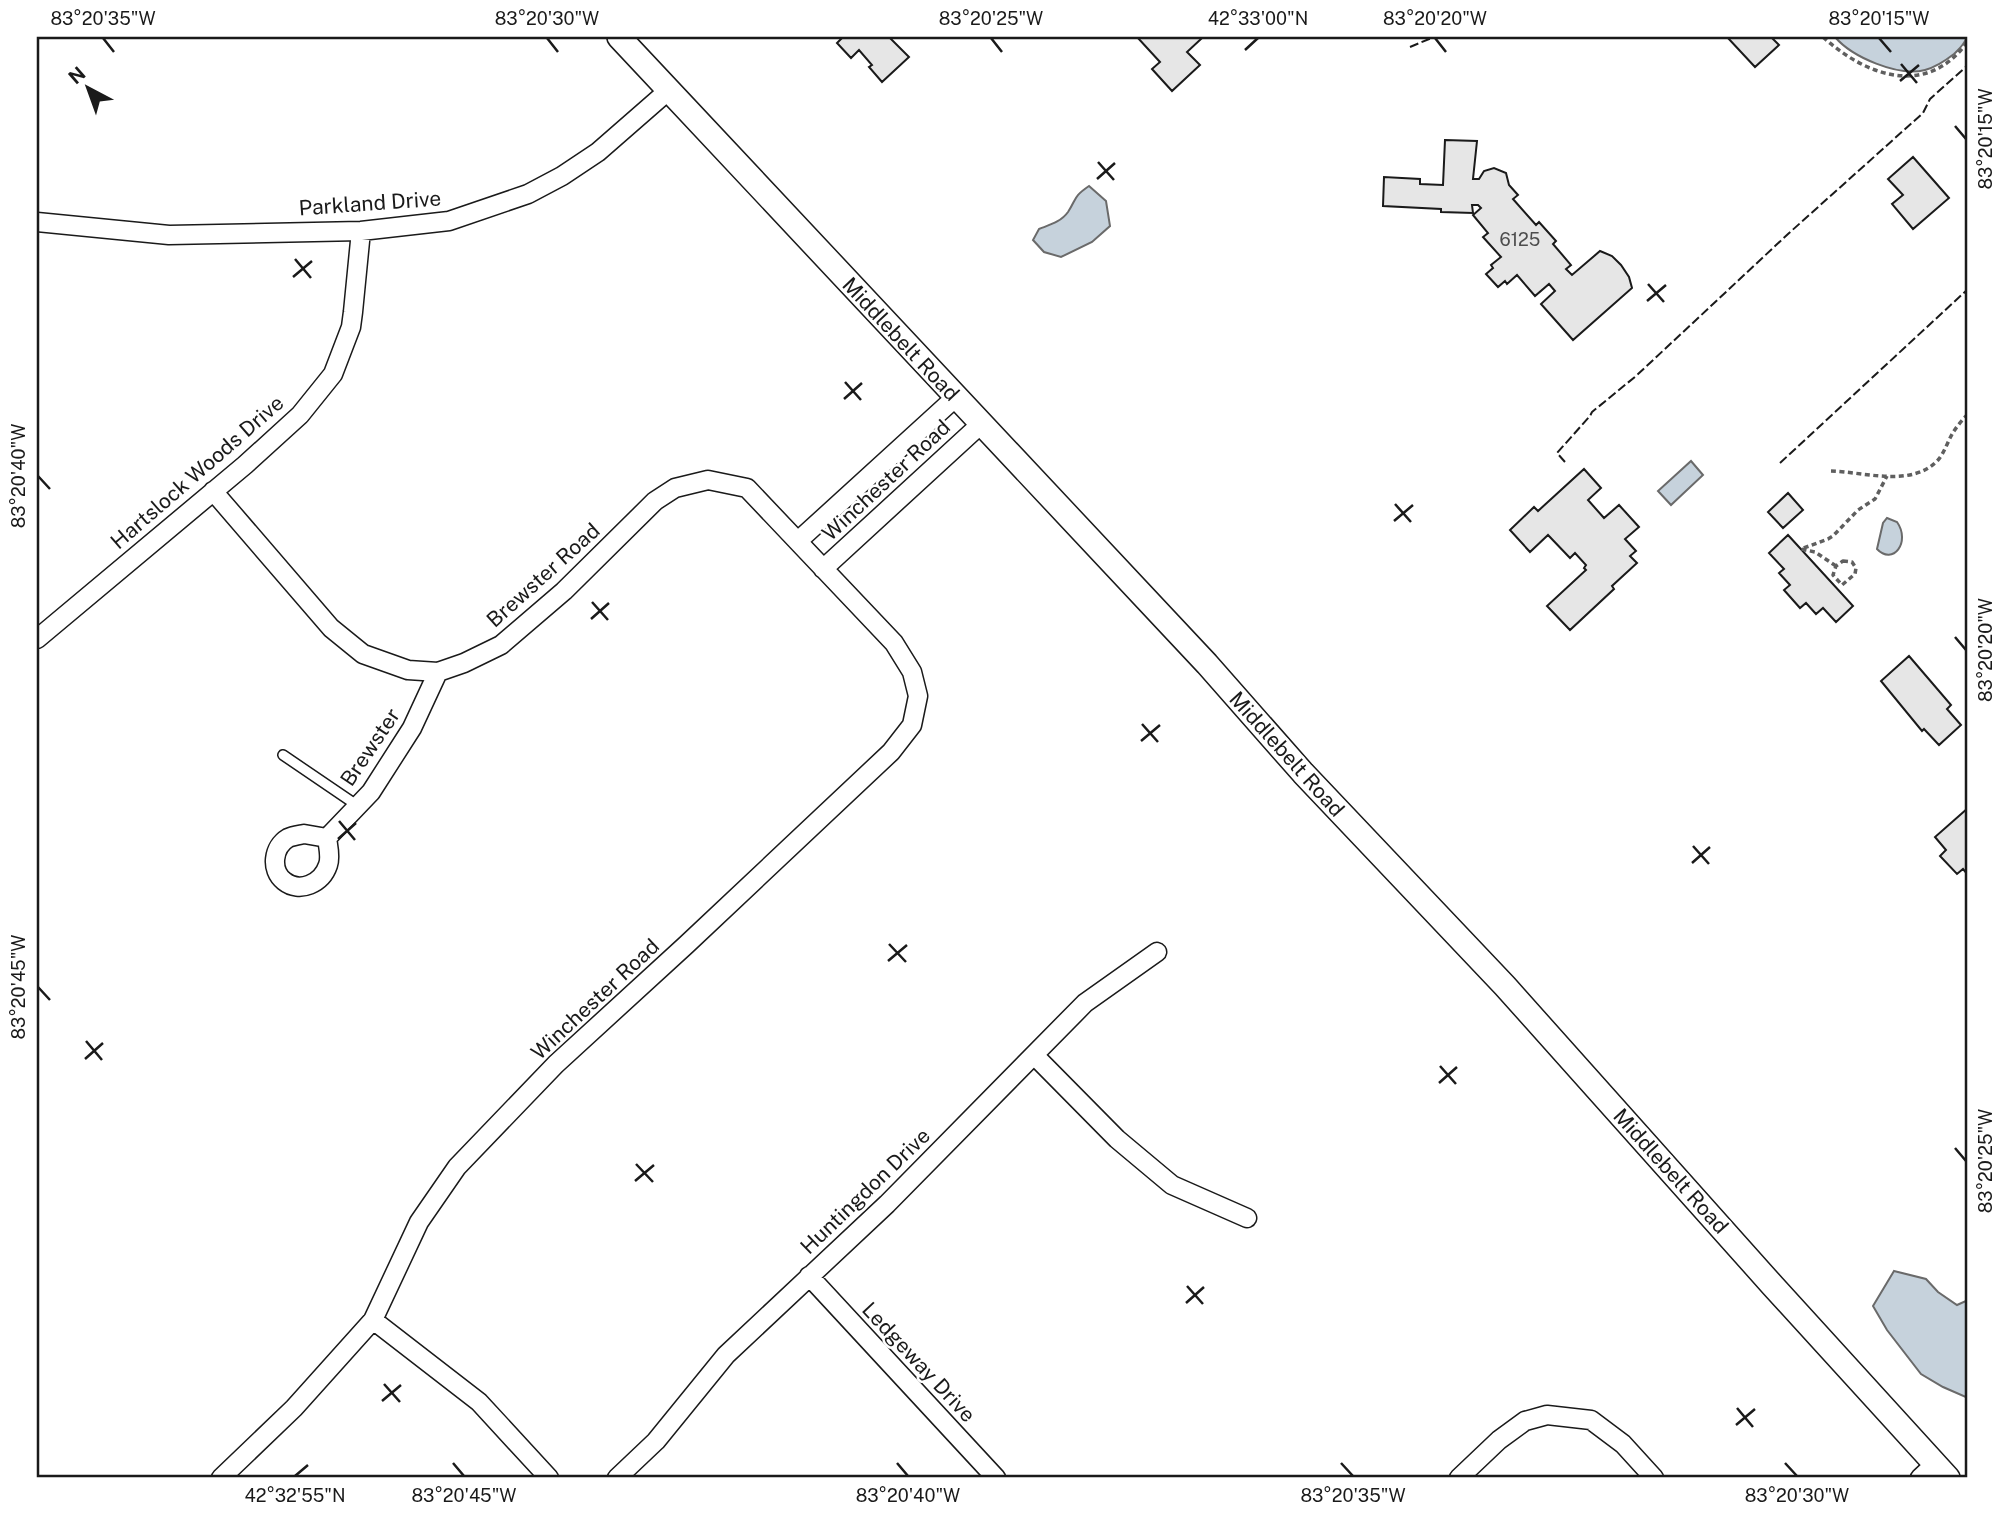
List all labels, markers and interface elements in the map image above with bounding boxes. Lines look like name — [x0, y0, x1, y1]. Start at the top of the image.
text: 83°20'35"W — [50, 8, 156, 29]
text: 83°20'30"W — [495, 8, 599, 29]
text: 83°20'25"W — [939, 8, 1043, 29]
text: 42°33'00"N — [1208, 8, 1308, 29]
text: 83°20'20"W — [1383, 8, 1487, 29]
text: 83°20'15"W — [1828, 8, 1930, 29]
north arrow — [52, 52, 122, 122]
text: N — [64, 62, 90, 88]
text: 83°20'15"W — [1975, 88, 1996, 190]
street label: Parkland Drive — [298, 186, 442, 220]
house number: 6125 — [1500, 229, 1540, 250]
street label: Middlebelt Road — [837, 272, 965, 406]
street label: Hartslock Woods Drive — [105, 390, 289, 554]
street label: Winchester Road — [817, 414, 955, 546]
text: 83°20'40"W — [8, 424, 29, 528]
street label: Brewster Road — [481, 518, 605, 632]
text: 83°20'20"W — [1975, 598, 1996, 702]
street label: Middlebelt Road — [1224, 686, 1350, 822]
street label: Brewster — [335, 703, 405, 791]
street label: Winchester Road — [526, 933, 664, 1065]
text: 83°20'45"W — [8, 935, 29, 1039]
street label: Middlebelt Road — [1608, 1103, 1734, 1239]
text: 83°20'25"W — [1975, 1109, 1996, 1213]
street label: Huntingdon Drive — [795, 1123, 935, 1259]
street label: Ledgeway Drive — [857, 1297, 981, 1427]
text: 42°32'55"N — [244, 1485, 346, 1506]
text: 83°20'45"W — [412, 1485, 516, 1506]
text: 83°20'40"W — [856, 1485, 960, 1506]
text: 83°20'35"W — [1300, 1485, 1406, 1506]
text: 83°20'30"W — [1745, 1485, 1849, 1506]

